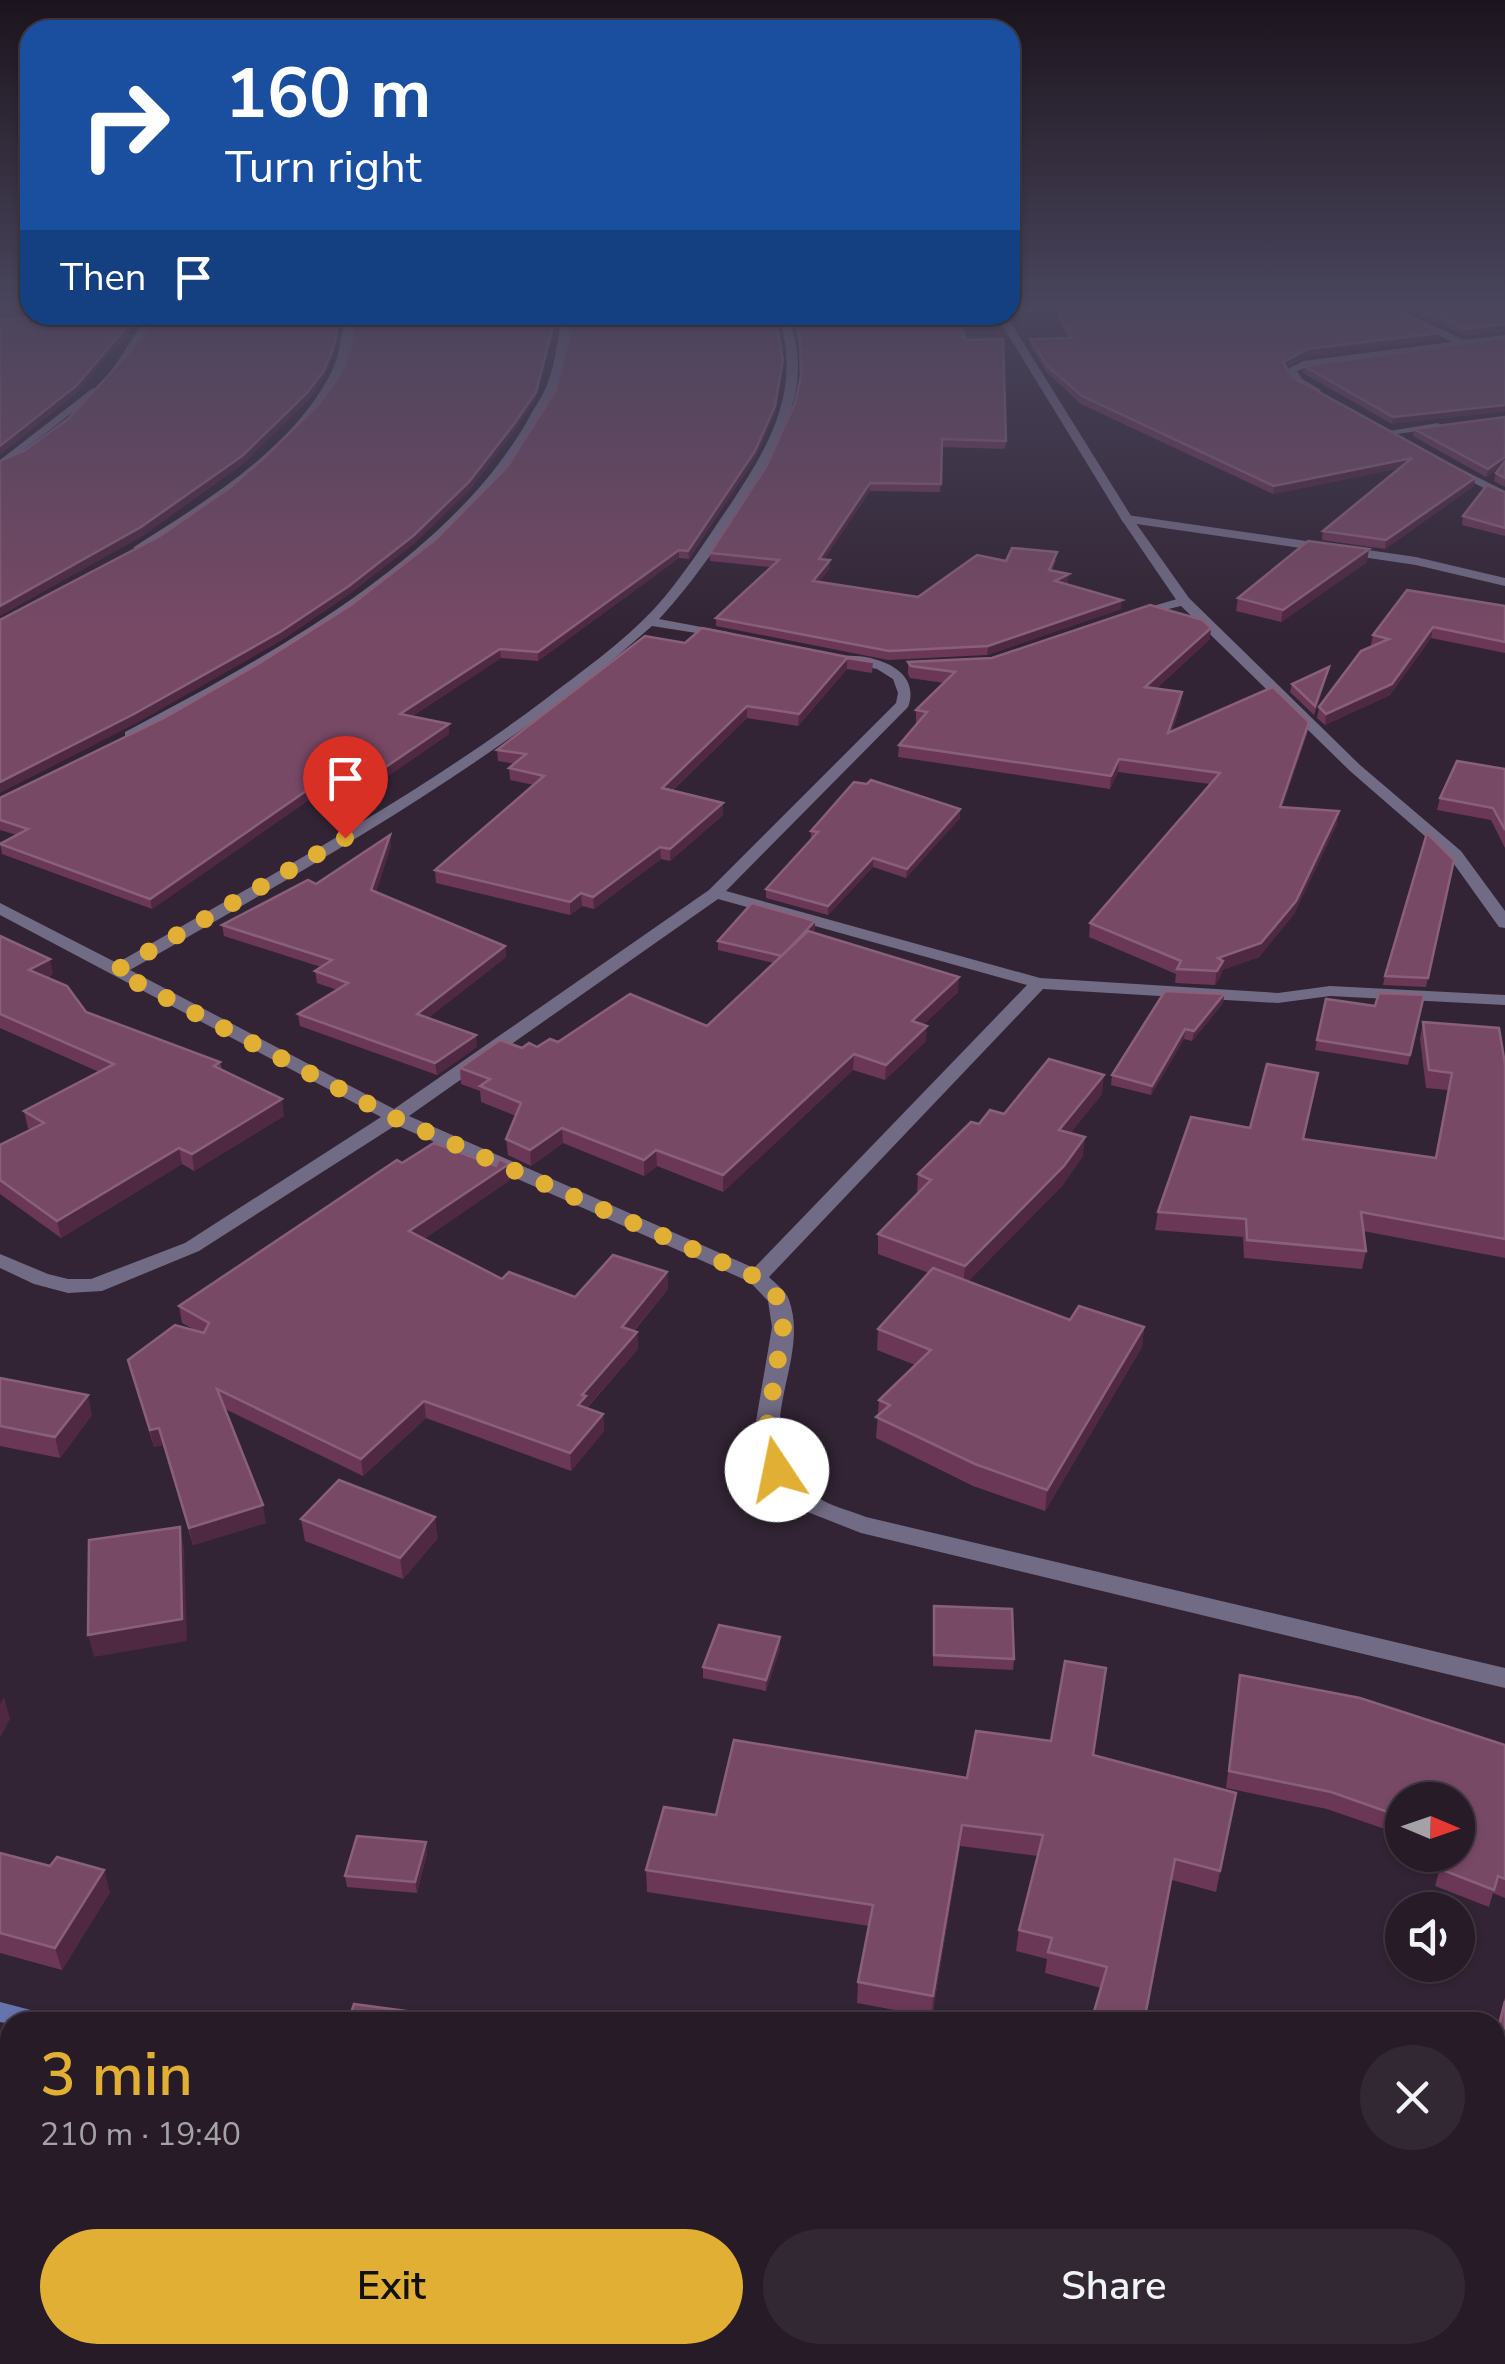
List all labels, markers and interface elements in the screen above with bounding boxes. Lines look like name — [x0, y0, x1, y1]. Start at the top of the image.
text: 160 m — [225, 46, 431, 142]
icon: right — [60, 60, 190, 190]
text: Turn right — [225, 137, 422, 198]
icon: arrive — [166, 250, 221, 305]
text: Then — [60, 252, 146, 303]
pin — [303, 736, 388, 839]
icon: arrive — [318, 751, 373, 806]
position arrow — [725, 1418, 829, 1522]
north arrow — [1385, 1782, 1475, 1872]
map controls — [1385, 1782, 1475, 1982]
button: sound — [1385, 1892, 1475, 1982]
text: 3 min — [40, 2034, 193, 2116]
button: close — [1360, 2045, 1465, 2150]
text: 210 m · 19:40 — [40, 2113, 241, 2156]
button: Exit — [40, 2229, 743, 2344]
button: Share — [763, 2229, 1465, 2344]

